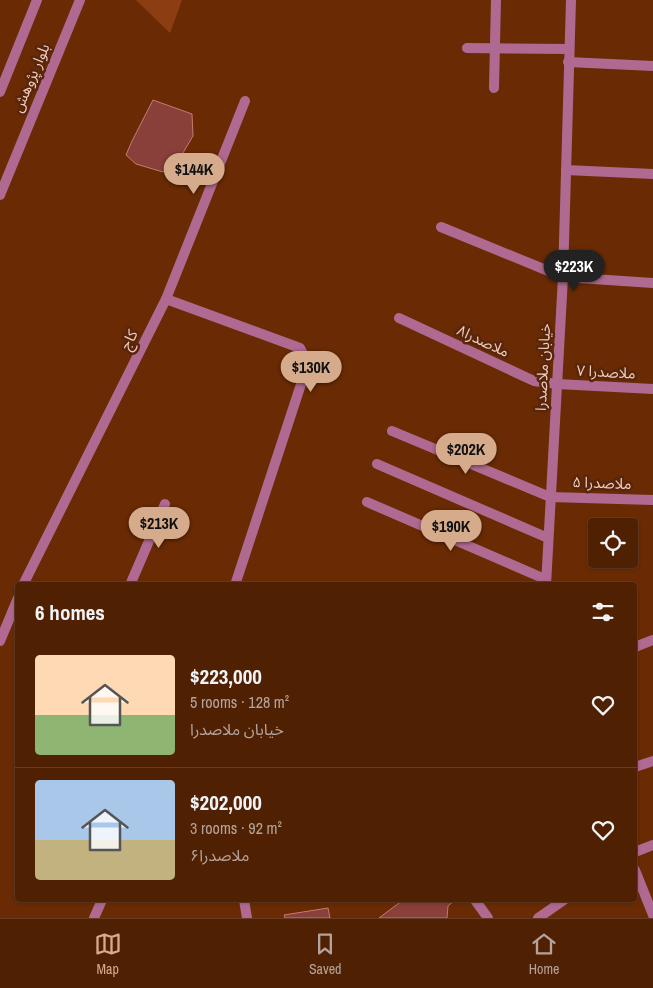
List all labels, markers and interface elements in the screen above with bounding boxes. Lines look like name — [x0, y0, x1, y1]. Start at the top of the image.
street label: بلوار پژوهش — [7, 40, 55, 116]
pin: $144K — [159, 152, 229, 195]
text: $144K — [175, 158, 213, 180]
pin: $223K — [539, 250, 609, 292]
text: $223K — [555, 255, 593, 277]
street label: ملاصدرا۸ — [454, 319, 513, 362]
street label: خیابان ملاصدرا — [530, 322, 555, 411]
street label: کاج — [115, 325, 145, 354]
pin: $130K — [276, 350, 346, 393]
text: $130K — [292, 356, 330, 378]
street label: ملاصدرا ۷ — [576, 359, 636, 384]
pin: $202K — [431, 432, 501, 475]
text: $202K — [447, 438, 485, 460]
street label: ملاصدرا ۵ — [572, 471, 632, 494]
pin: $213K — [124, 506, 194, 549]
pin: $190K — [416, 510, 486, 552]
text: $213K — [140, 512, 178, 534]
text: $190K — [432, 515, 470, 537]
map controls — [588, 518, 638, 568]
button: locate — [588, 518, 638, 568]
text: 6 homes — [35, 598, 105, 627]
icon: filters — [589, 598, 617, 626]
text: $223,000 — [190, 662, 262, 691]
icon: home — [75, 675, 135, 735]
text: 5 rooms · 128 m² — [190, 691, 289, 713]
icon: heart — [589, 691, 617, 719]
text: خیابان ملاصدرا — [190, 718, 284, 740]
text: $202,000 — [190, 788, 262, 817]
icon: home — [75, 800, 135, 860]
icon: heart — [589, 816, 617, 844]
text: 3 rooms · 92 m² — [190, 817, 282, 839]
text: ملاصدرا۶ — [190, 844, 249, 866]
tab: Map — [94, 930, 122, 978]
tab: Saved — [309, 930, 341, 978]
tab: Home — [529, 930, 559, 978]

